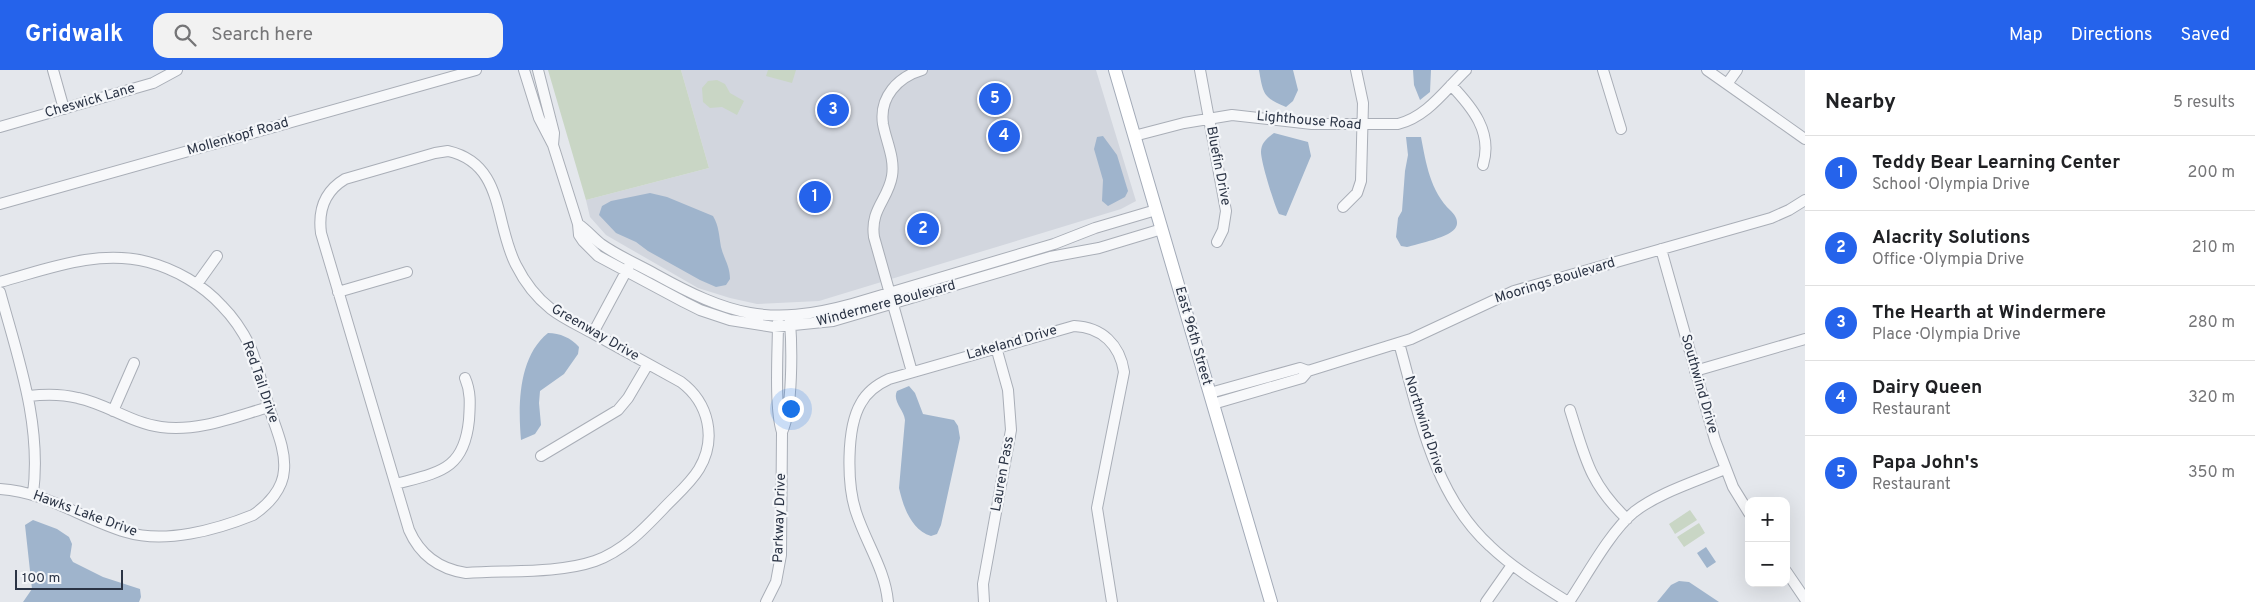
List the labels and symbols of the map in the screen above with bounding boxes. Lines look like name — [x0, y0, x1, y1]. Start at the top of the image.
street label: Cheswick Lane — [43, 80, 137, 122]
pin: 5 — [979, 80, 1011, 118]
pin: 3 — [817, 91, 849, 129]
street label: Lighthouse Road — [1256, 108, 1362, 134]
street label: Mollenkopf Road — [185, 114, 291, 160]
pin: 4 — [988, 117, 1020, 155]
street label: Bluefin Drive — [1202, 125, 1234, 207]
pin: 1 — [799, 178, 831, 216]
pin: 2 — [907, 210, 939, 248]
street label: Moorings Boulevard — [1493, 255, 1617, 307]
street label: Windermere Boulevard — [815, 277, 957, 331]
street label: East 96th Street — [1171, 285, 1215, 387]
street label: Greenway Drive — [548, 301, 642, 365]
street label: Lakeland Drive — [965, 322, 1059, 364]
street label: Southwind Drive — [1677, 332, 1721, 436]
street label: Red Tail Drive — [238, 339, 282, 425]
street label: Northwind Drive — [1400, 374, 1448, 476]
your location — [778, 396, 804, 422]
street label: Lauren Pass — [988, 435, 1018, 513]
street label: Parkway Drive — [770, 473, 790, 563]
street label: Hawks Lake Drive — [30, 487, 140, 541]
scale bar — [15, 567, 122, 590]

